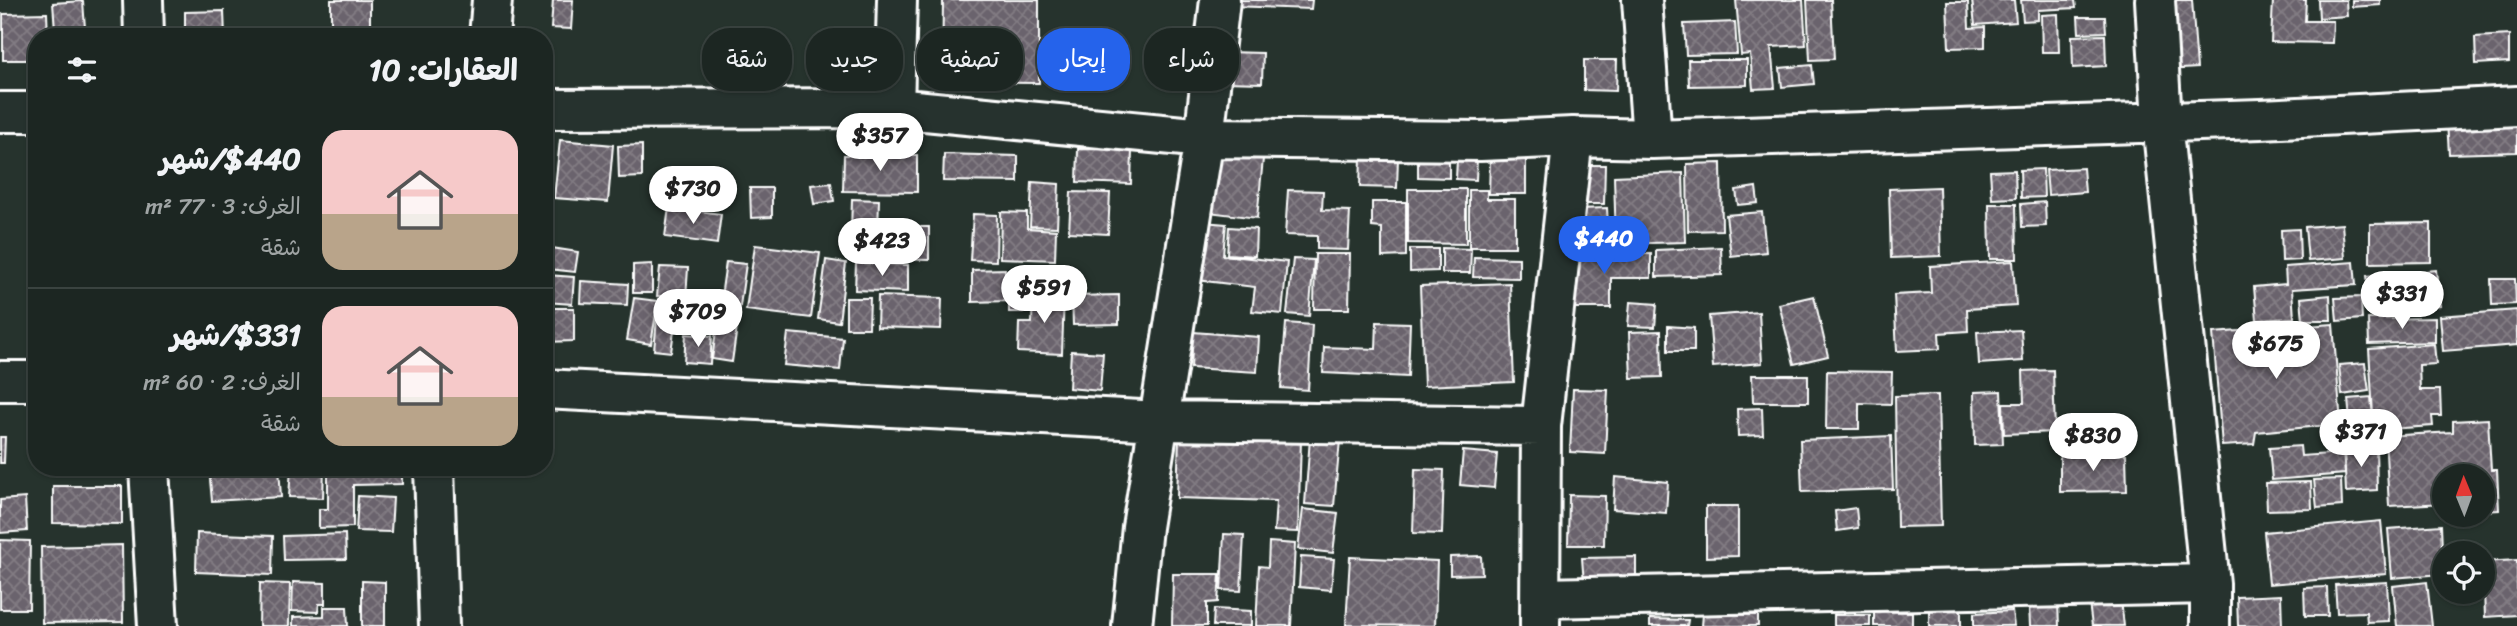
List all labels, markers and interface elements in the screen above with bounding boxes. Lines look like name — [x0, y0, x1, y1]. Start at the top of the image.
chip: شقة — [702, 28, 792, 91]
chip: جديد — [806, 28, 903, 91]
chip: تصفية — [917, 28, 1023, 91]
chip: إيجار — [1037, 28, 1130, 91]
chip: شراء — [1144, 28, 1239, 91]
text: العقارات: 10 — [369, 43, 518, 97]
icon: filters — [63, 51, 101, 89]
pin: $357 — [839, 114, 921, 173]
text: $357 — [852, 115, 908, 156]
text: $440/شهر — [160, 132, 301, 186]
icon: home — [378, 158, 462, 242]
pin: $730 — [652, 166, 734, 226]
text: $730 — [665, 168, 721, 209]
text: الغرف: 3 · 77 m² — [145, 186, 301, 227]
pin: $440 — [1563, 216, 1645, 276]
pin: $423 — [841, 218, 923, 278]
text: $440 — [1575, 218, 1633, 259]
text: $423 — [854, 220, 910, 261]
text: شقة — [261, 227, 301, 268]
pin: $591 — [1003, 266, 1085, 325]
text: $591 — [1017, 267, 1071, 308]
pin: $331 — [2361, 272, 2443, 331]
text: $331 — [2377, 273, 2427, 314]
pin: $709 — [657, 290, 739, 349]
text: $709 — [669, 291, 727, 332]
text: $331/شهر — [170, 308, 301, 362]
pin: $675 — [2235, 322, 2317, 381]
text: $675 — [2248, 323, 2304, 364]
icon: home — [378, 334, 462, 418]
text: الغرف: 2 · 60 m² — [143, 362, 301, 403]
text: شقة — [261, 403, 301, 444]
pin: $371 — [2320, 410, 2402, 469]
text: $371 — [2335, 411, 2387, 452]
pin: $830 — [2052, 414, 2134, 473]
text: $830 — [2065, 415, 2121, 456]
north arrow — [2432, 464, 2496, 527]
map controls — [2432, 464, 2495, 604]
button: locate — [2432, 541, 2495, 604]

